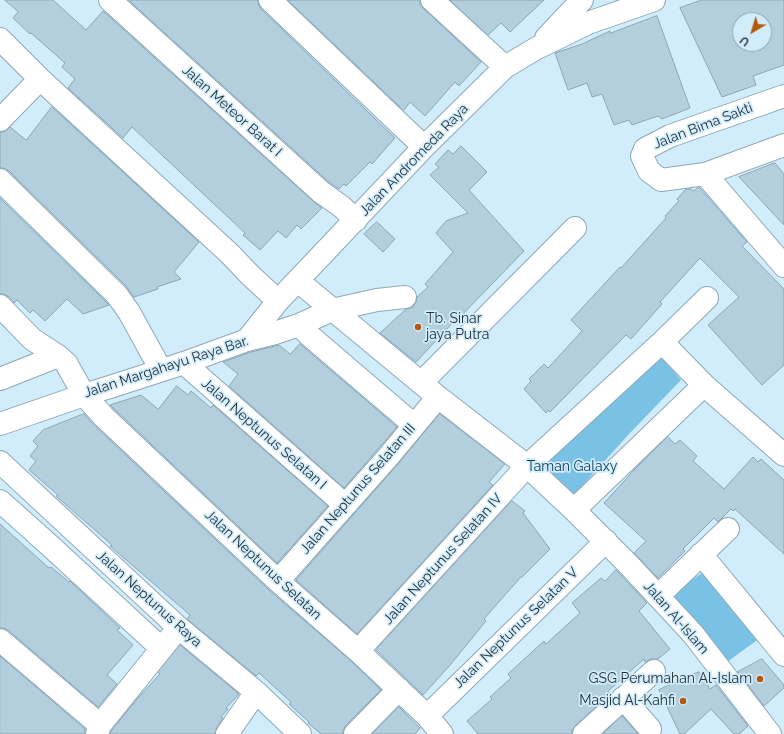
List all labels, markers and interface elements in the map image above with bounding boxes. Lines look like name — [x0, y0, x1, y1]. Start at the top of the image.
north arrow — [732, 12, 772, 52]
text: U — [738, 33, 752, 49]
street label: Jalan Meteor Barat I — [179, 62, 285, 160]
street label: Jalan Bima Sakti — [651, 99, 755, 153]
street label: Jalan Andromeda Raya — [356, 100, 472, 220]
place label: Tb. Sinar jaya Putra — [426, 311, 489, 344]
marker: Tb. Sinar jaya Putra — [413, 322, 423, 332]
street label: Jalan Margahayu Raya Bar. — [82, 333, 250, 401]
street label: Jalan Neptunus Selatan I — [198, 375, 330, 493]
street label: Jalan Neptunus Selatan III — [297, 420, 419, 558]
park label: Taman Galaxy — [527, 459, 617, 475]
street label: Jalan Neptunus Selatan IV — [380, 490, 506, 628]
street label: Jalan Neptunus Selatan — [201, 507, 325, 623]
street label: Jalan Neptunus Raya — [93, 547, 205, 651]
street label: Jalan Neptunus Selatan V — [450, 564, 582, 692]
street label: Jalan Al-Islam — [640, 578, 712, 658]
place label: GSG Perumahan Al-Islam — [588, 671, 752, 687]
marker: GSG Perumahan Al-Islam — [755, 674, 765, 684]
place label: Masjid Al-Kahfi — [579, 693, 675, 709]
marker: Masjid Al-Kahfi — [678, 696, 688, 706]

